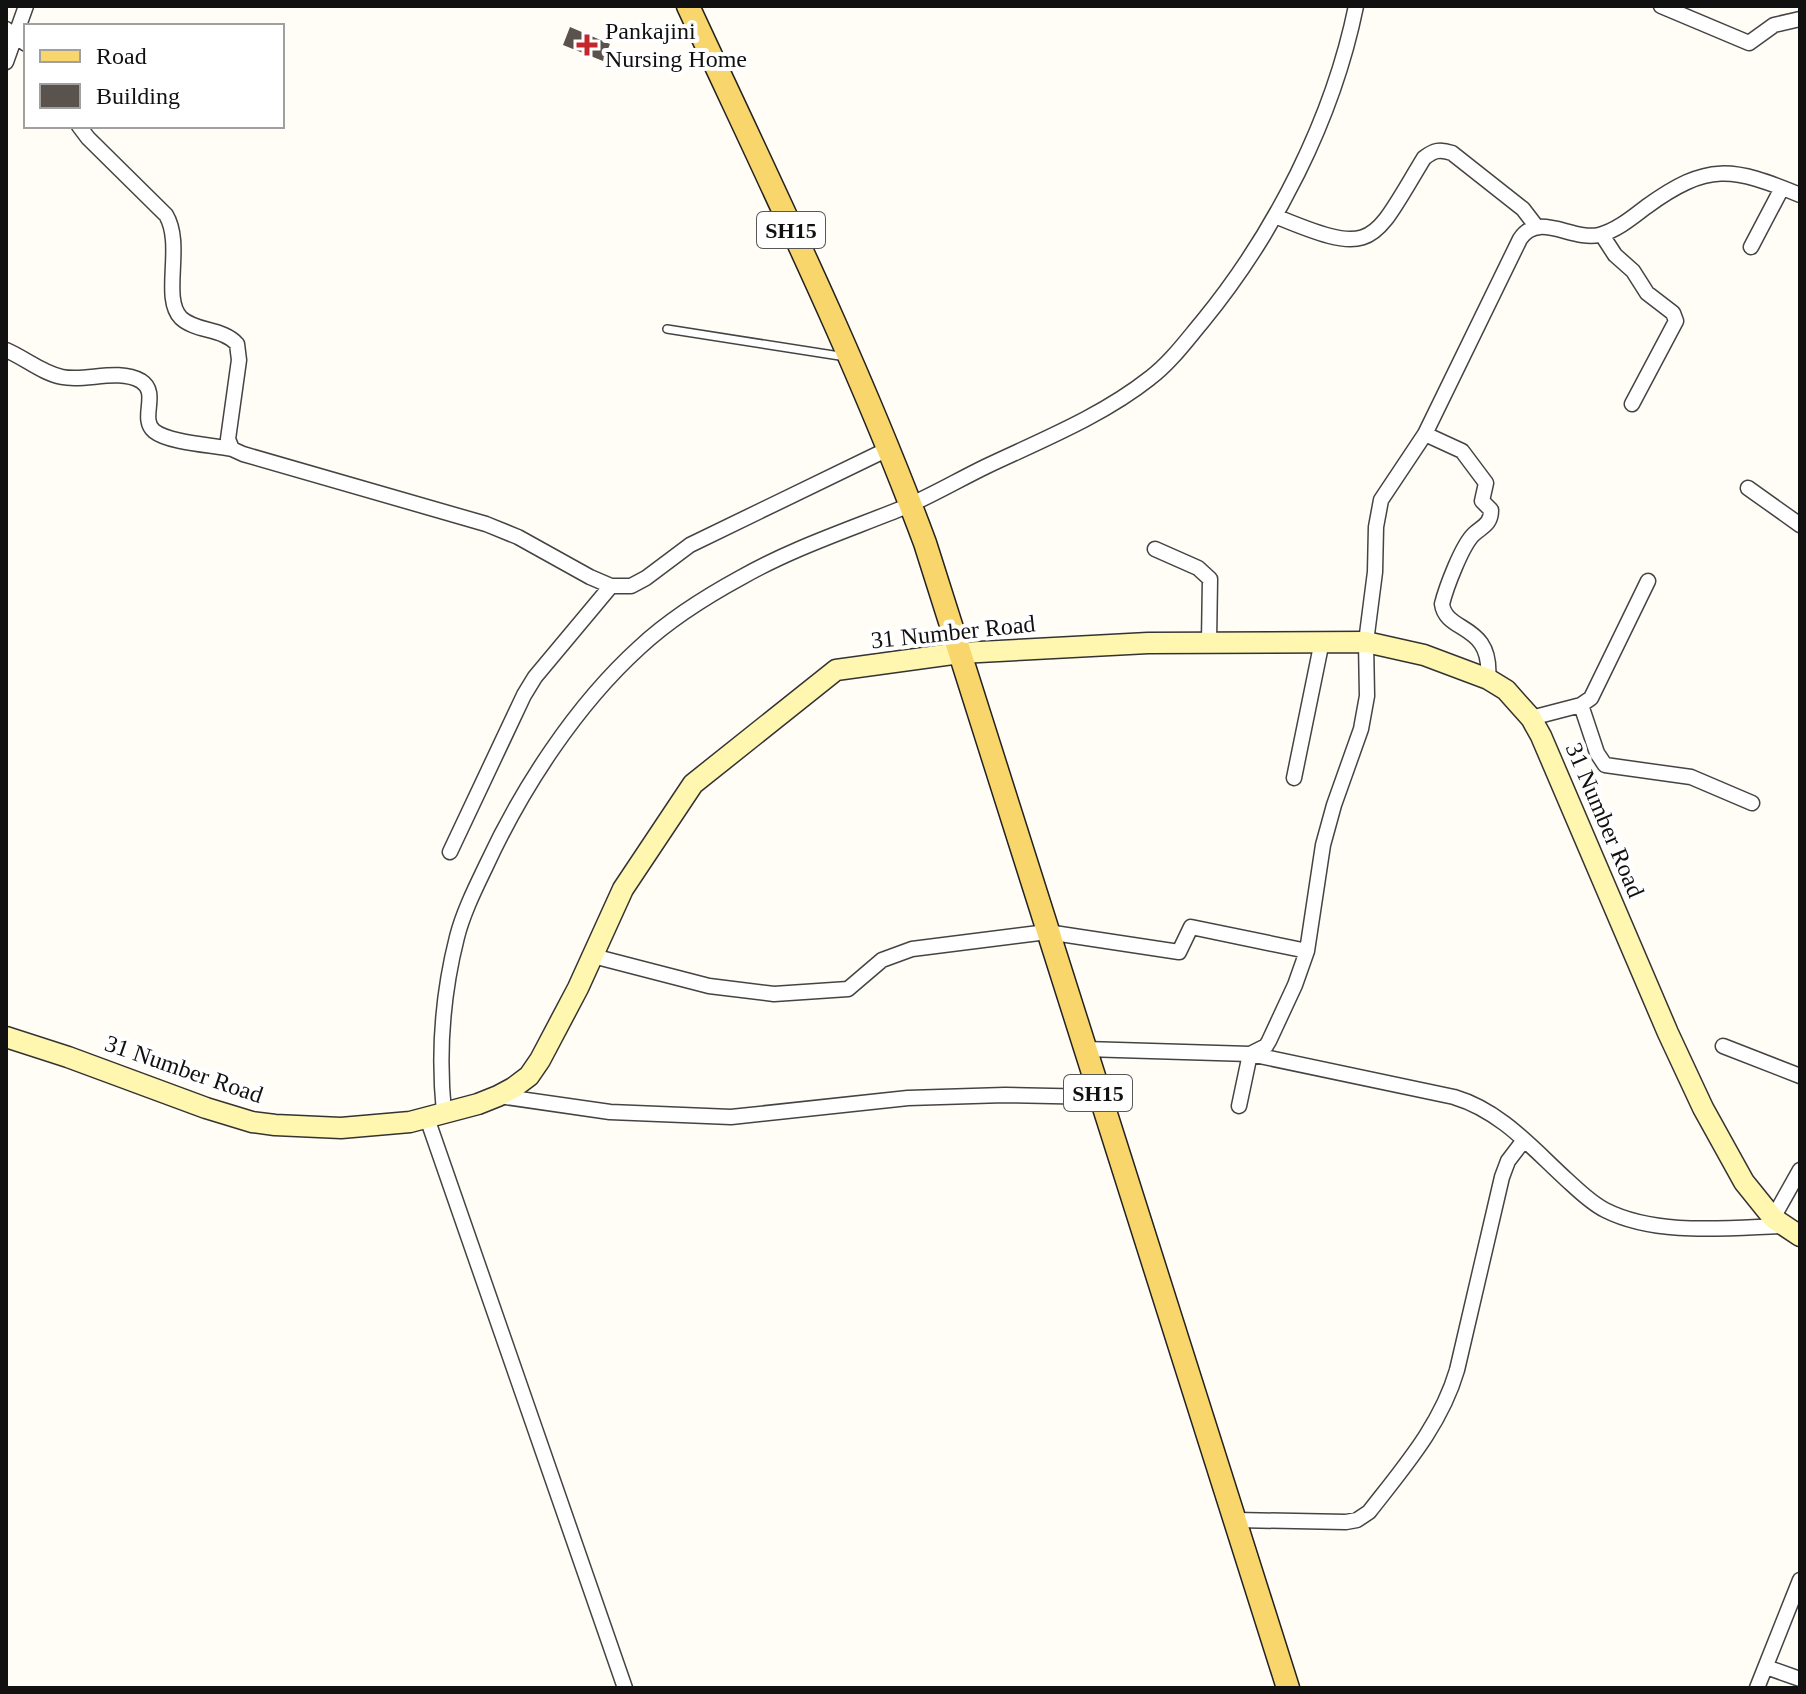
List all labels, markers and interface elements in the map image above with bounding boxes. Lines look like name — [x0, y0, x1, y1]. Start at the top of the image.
place label: Pankajini Nursing Home — [605, 18, 747, 72]
legend — [24, 24, 284, 128]
marker: Pankajini Nursing Home — [576, 34, 598, 56]
text: Road — [96, 43, 147, 69]
text: Building — [96, 83, 180, 109]
road number: SH15 — [757, 212, 825, 248]
street label: 31 Number Road — [869, 610, 1037, 654]
street label: 31 Number Road — [1561, 739, 1649, 901]
street label: 31 Number Road — [102, 1030, 266, 1108]
road number: SH15 — [1064, 1075, 1132, 1111]

